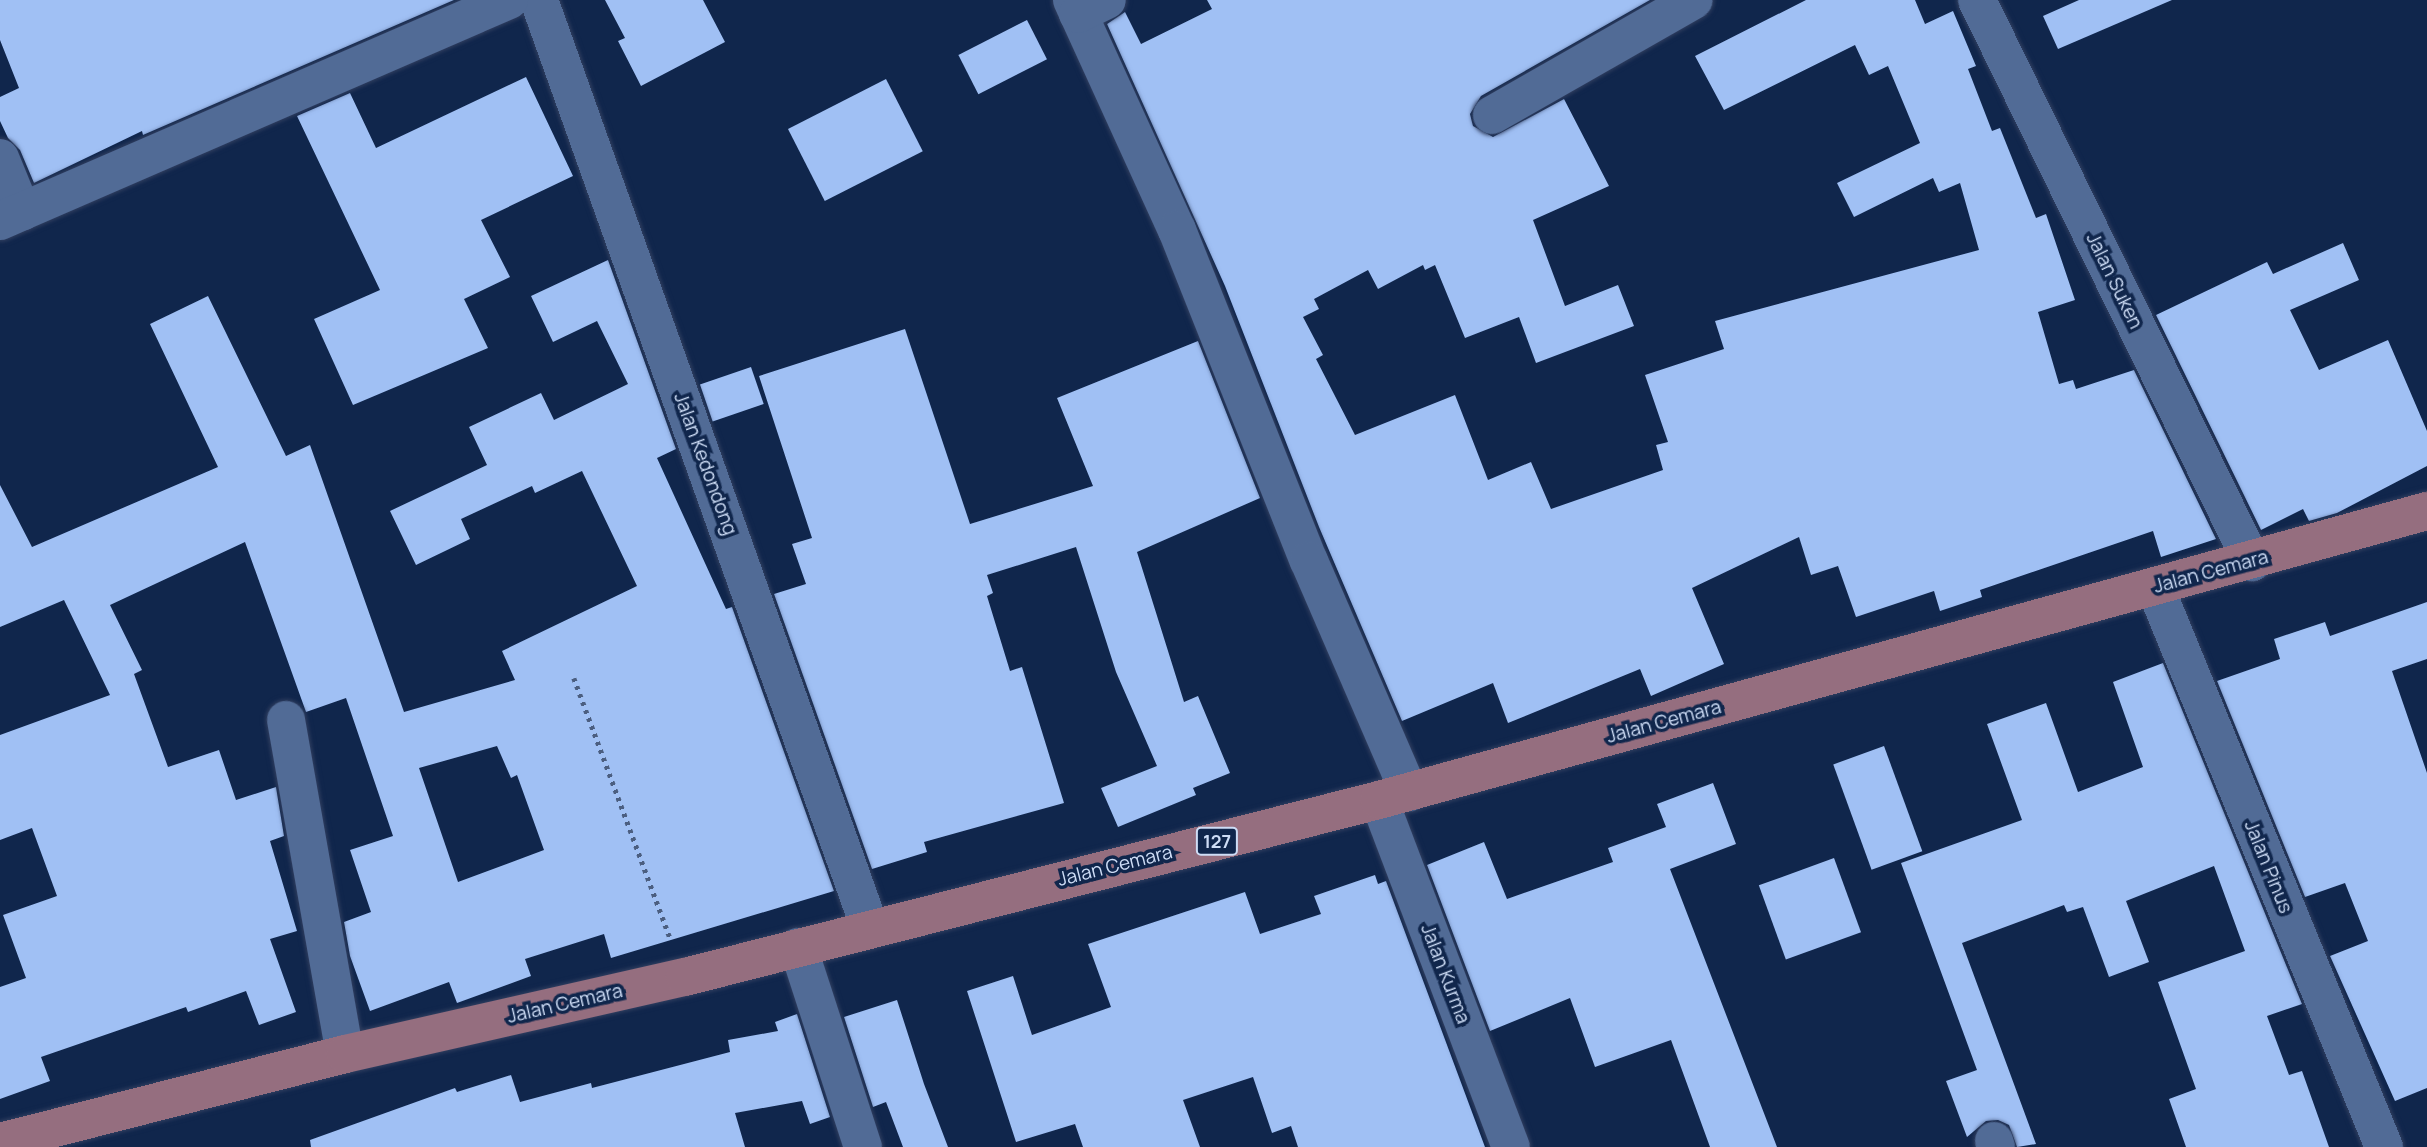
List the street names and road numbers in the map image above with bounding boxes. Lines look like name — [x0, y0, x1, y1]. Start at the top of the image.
street label: Jalan Suken — [2081, 229, 2147, 333]
street label: Jalan Kedondong — [669, 390, 741, 538]
street label: Jalan Cemara — [2151, 546, 2271, 598]
street label: Jalan Cemara — [1604, 696, 1724, 748]
street label: Jalan Pinus — [2239, 817, 2297, 917]
road number: 127 — [1194, 826, 1240, 856]
street label: Jalan Cemara — [1055, 841, 1175, 891]
street label: Jalan Kurma — [1416, 921, 1474, 1027]
street label: Jalan Cemara — [505, 980, 625, 1028]

